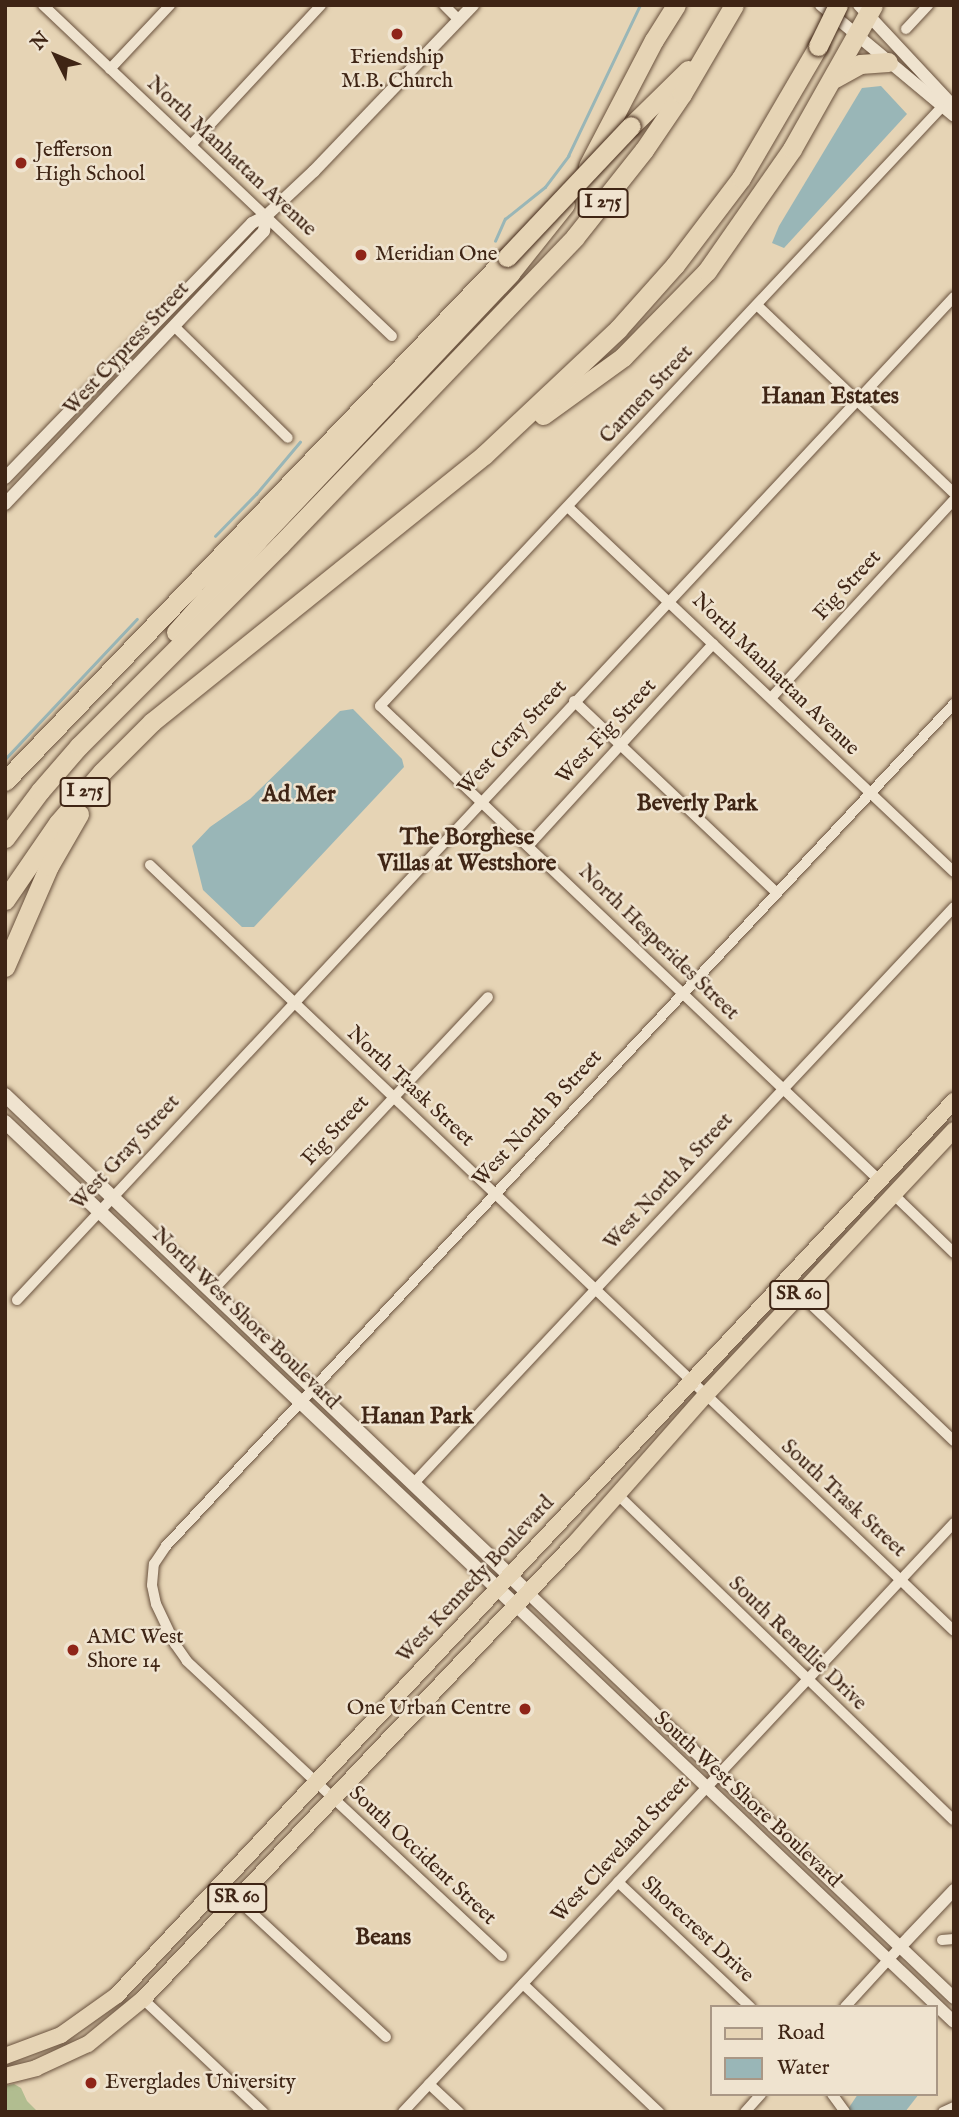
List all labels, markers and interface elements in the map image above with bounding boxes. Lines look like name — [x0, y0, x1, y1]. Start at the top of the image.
north arrow — [21, 21, 91, 91]
marker: Friendship M.B. Church — [389, 26, 405, 42]
text: N — [26, 27, 55, 56]
place label: Friendship M.B. Church — [341, 45, 453, 95]
street label: North Manhattan Avenue — [141, 72, 321, 242]
place label: Jefferson High School — [35, 138, 145, 188]
marker: Jefferson High School — [13, 155, 29, 171]
road number: I 275 — [577, 188, 629, 218]
place label: Meridian One — [375, 242, 497, 268]
marker: Meridian One — [353, 247, 369, 263]
street label: West Cypress Street — [59, 277, 195, 421]
street label: Carmen Street — [595, 341, 699, 449]
district label: Hanan Estates — [761, 383, 899, 411]
street label: Fig Street — [809, 546, 887, 626]
street label: North Manhattan Avenue — [686, 588, 864, 762]
street label: West Fig Street — [552, 674, 662, 790]
street label: West Gray Street — [453, 675, 573, 801]
road number: I 275 — [59, 776, 111, 807]
district label: Ad Mer — [262, 781, 336, 809]
district label: Beverly Park — [637, 790, 757, 818]
district label: The Borghese Villas at Westshore — [378, 824, 556, 878]
street label: North Hesperides Street — [572, 860, 744, 1026]
street label: North Trask Street — [341, 1021, 479, 1153]
street label: West North B Street — [468, 1045, 608, 1193]
street label: West Gray Street — [66, 1090, 186, 1216]
street label: Fig Street — [297, 1091, 375, 1171]
street label: West North A Street — [599, 1108, 739, 1256]
street label: North West Shore Boulevard — [146, 1223, 344, 1415]
road number: SR 60 — [768, 1280, 830, 1310]
district label: Hanan Park — [361, 1403, 473, 1431]
street label: South Trask Street — [775, 1435, 911, 1563]
street label: West Kennedy Boulevard — [392, 1491, 560, 1669]
street label: South Renellie Drive — [723, 1572, 871, 1716]
place label: AMC West Shore 14 — [87, 1625, 184, 1675]
marker: AMC West Shore 14 — [65, 1642, 81, 1658]
place label: One Urban Centre — [347, 1696, 511, 1722]
marker: One Urban Centre — [517, 1701, 533, 1717]
street label: South West Shore Boulevard — [648, 1706, 846, 1894]
street label: West Cleveland Street — [547, 1772, 695, 1928]
street label: South Occident Street — [343, 1781, 501, 1931]
street label: Shorecrest Drive — [635, 1871, 759, 1989]
road number: SR 60 — [205, 1882, 268, 1914]
district label: Beans — [355, 1924, 411, 1952]
legend — [710, 2005, 938, 2096]
text: Road — [777, 2020, 824, 2047]
text: Water — [777, 2055, 829, 2082]
place label: Everglades University — [105, 2070, 296, 2096]
marker: Everglades University — [83, 2075, 99, 2091]

